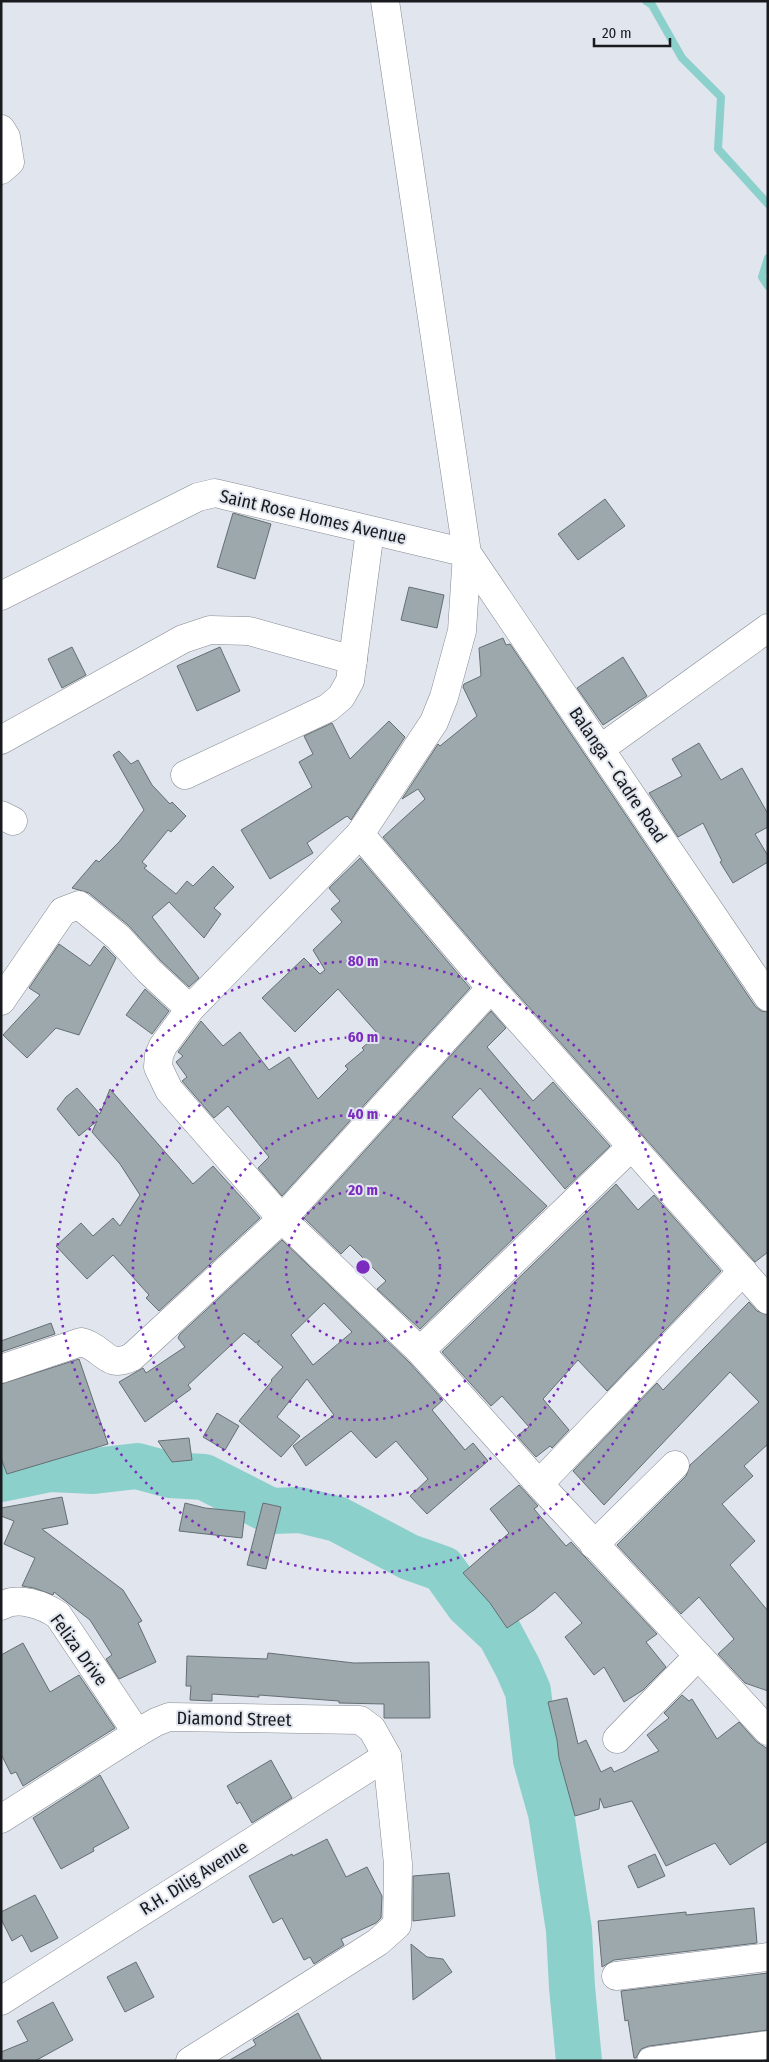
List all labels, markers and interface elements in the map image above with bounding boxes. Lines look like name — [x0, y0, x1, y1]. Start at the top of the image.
scale bar — [594, 15, 670, 47]
text: 20 m — [602, 24, 632, 42]
street label: Saint Rose Homes Avenue — [218, 485, 409, 549]
street label: Balanga – Cadre Road — [564, 703, 672, 847]
text: 80 m — [348, 952, 378, 970]
text: 60 m — [348, 1028, 378, 1046]
text: 40 m — [348, 1105, 378, 1123]
text: 20 m — [347, 1181, 378, 1199]
centre of rings — [354, 1258, 372, 1276]
street label: Feliza Drive — [46, 1610, 112, 1690]
street label: Diamond Street — [176, 1707, 292, 1731]
street label: R.H. Dilig Avenue — [136, 1836, 252, 1920]

